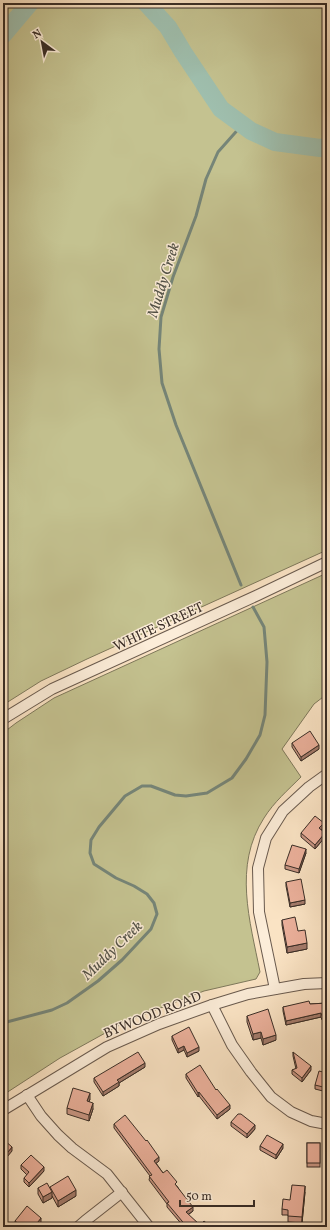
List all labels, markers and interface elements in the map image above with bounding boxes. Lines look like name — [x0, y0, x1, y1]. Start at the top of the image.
north arrow — [22, 22, 62, 62]
text: N — [30, 26, 45, 43]
water label: Muddy Creek — [143, 240, 186, 321]
street label: WHITE STREET — [110, 598, 207, 657]
water label: Muddy Creek — [77, 917, 148, 986]
street label: BYWOOD ROAD — [101, 987, 204, 1044]
scale bar — [180, 1182, 254, 1208]
text: 50 m — [186, 1189, 212, 1205]

